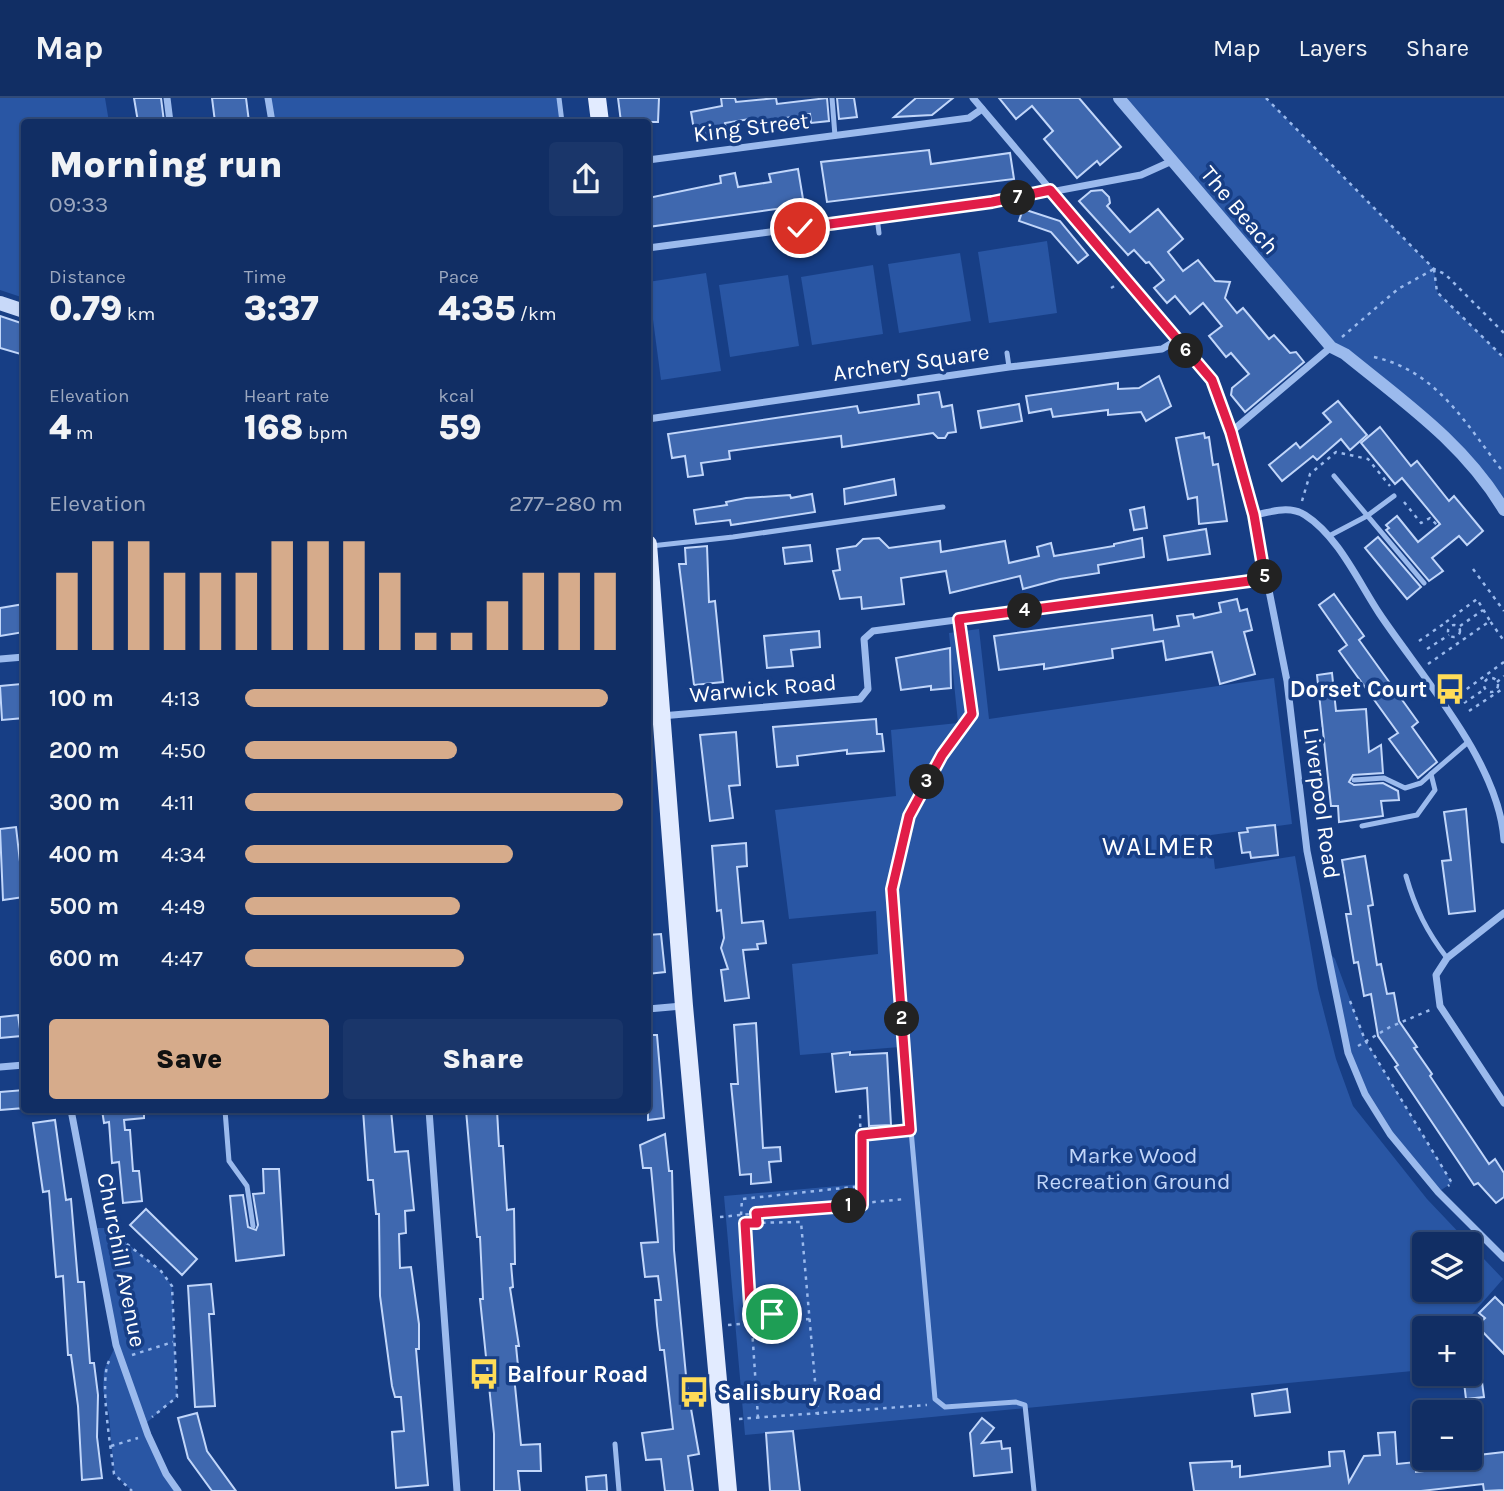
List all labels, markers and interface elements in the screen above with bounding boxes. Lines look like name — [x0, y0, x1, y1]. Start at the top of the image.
text: Map — [35, 29, 103, 67]
text: Map — [1213, 34, 1261, 62]
text: Layers — [1299, 34, 1368, 62]
text: Share — [1406, 34, 1469, 62]
street label: King Street — [692, 107, 811, 148]
text: Morning run — [49, 142, 283, 187]
button: share — [549, 142, 623, 216]
street label: The Beach — [1195, 161, 1284, 260]
pin: 7 — [1000, 180, 1036, 216]
text: 7 — [1013, 186, 1022, 208]
text: 09:33 — [49, 191, 108, 218]
pin — [770, 198, 830, 258]
icon: check — [781, 209, 819, 247]
text: Distance — [49, 266, 126, 288]
text: Time — [244, 266, 286, 288]
text: Pace — [438, 266, 479, 288]
text: 0.79 — [49, 288, 122, 329]
text: 3:37 — [244, 288, 319, 329]
text: 4:35 — [438, 288, 515, 329]
text: km — [122, 303, 155, 325]
text: /km — [515, 303, 557, 325]
pin: 6 — [1168, 334, 1204, 368]
street label: Archery Square — [831, 338, 991, 387]
text: 6 — [1180, 339, 1191, 361]
text: Elevation — [49, 385, 129, 407]
text: Heart rate — [244, 385, 329, 407]
text: kcal — [438, 385, 475, 407]
text: 4 — [49, 407, 71, 448]
text: 168 — [244, 407, 303, 448]
text: 59 — [438, 407, 482, 448]
text: m — [71, 422, 93, 444]
text: bpm — [303, 422, 348, 444]
text: Elevation — [49, 490, 146, 517]
text: 277–280 m — [509, 490, 623, 517]
pin: 5 — [1248, 560, 1282, 594]
text: 5 — [1259, 565, 1270, 587]
pin: 4 — [1007, 594, 1042, 628]
text: 4 — [1019, 599, 1030, 621]
street label: Warwick Road — [688, 669, 838, 708]
bus stop icon: Dorset Court — [1433, 672, 1467, 706]
place label: Dorset Court — [1290, 676, 1427, 703]
text: 100 m — [49, 685, 114, 712]
text: 4:13 — [161, 685, 200, 712]
street label: Liverpool Road — [1298, 726, 1346, 881]
text: 200 m — [49, 737, 120, 764]
text: 4:50 — [161, 737, 206, 764]
pin: 3 — [909, 764, 944, 800]
text: 3 — [921, 770, 932, 792]
text: 300 m — [49, 789, 120, 816]
text: 4:11 — [161, 789, 194, 816]
district label: WALMER — [1102, 831, 1216, 862]
text: 400 m — [49, 841, 119, 868]
text: 4:34 — [161, 841, 206, 868]
text: 500 m — [49, 893, 119, 920]
text: 4:49 — [161, 893, 205, 920]
text: 600 m — [49, 945, 120, 972]
text: 4:47 — [161, 945, 203, 972]
pin: 2 — [884, 1002, 920, 1037]
text: 2 — [896, 1007, 907, 1029]
button: Save — [49, 1019, 329, 1099]
button: Share — [343, 1019, 623, 1099]
park label: Marke Wood Recreation Ground — [1035, 1142, 1231, 1195]
street label: Churchill Avenue — [91, 1171, 152, 1349]
pin: 1 — [832, 1188, 866, 1224]
text: 1 — [845, 1194, 852, 1216]
map controls — [1412, 1232, 1482, 1470]
button: layers — [1412, 1232, 1482, 1302]
pin — [742, 1284, 802, 1344]
icon: arrive — [753, 1295, 791, 1333]
button: + — [1412, 1316, 1482, 1386]
bus stop icon: Balfour Road — [467, 1357, 501, 1391]
place label: Balfour Road — [507, 1361, 649, 1388]
bus stop icon: Salisbury Road — [677, 1375, 711, 1409]
place label: Salisbury Road — [717, 1379, 882, 1406]
button: − — [1412, 1400, 1482, 1470]

